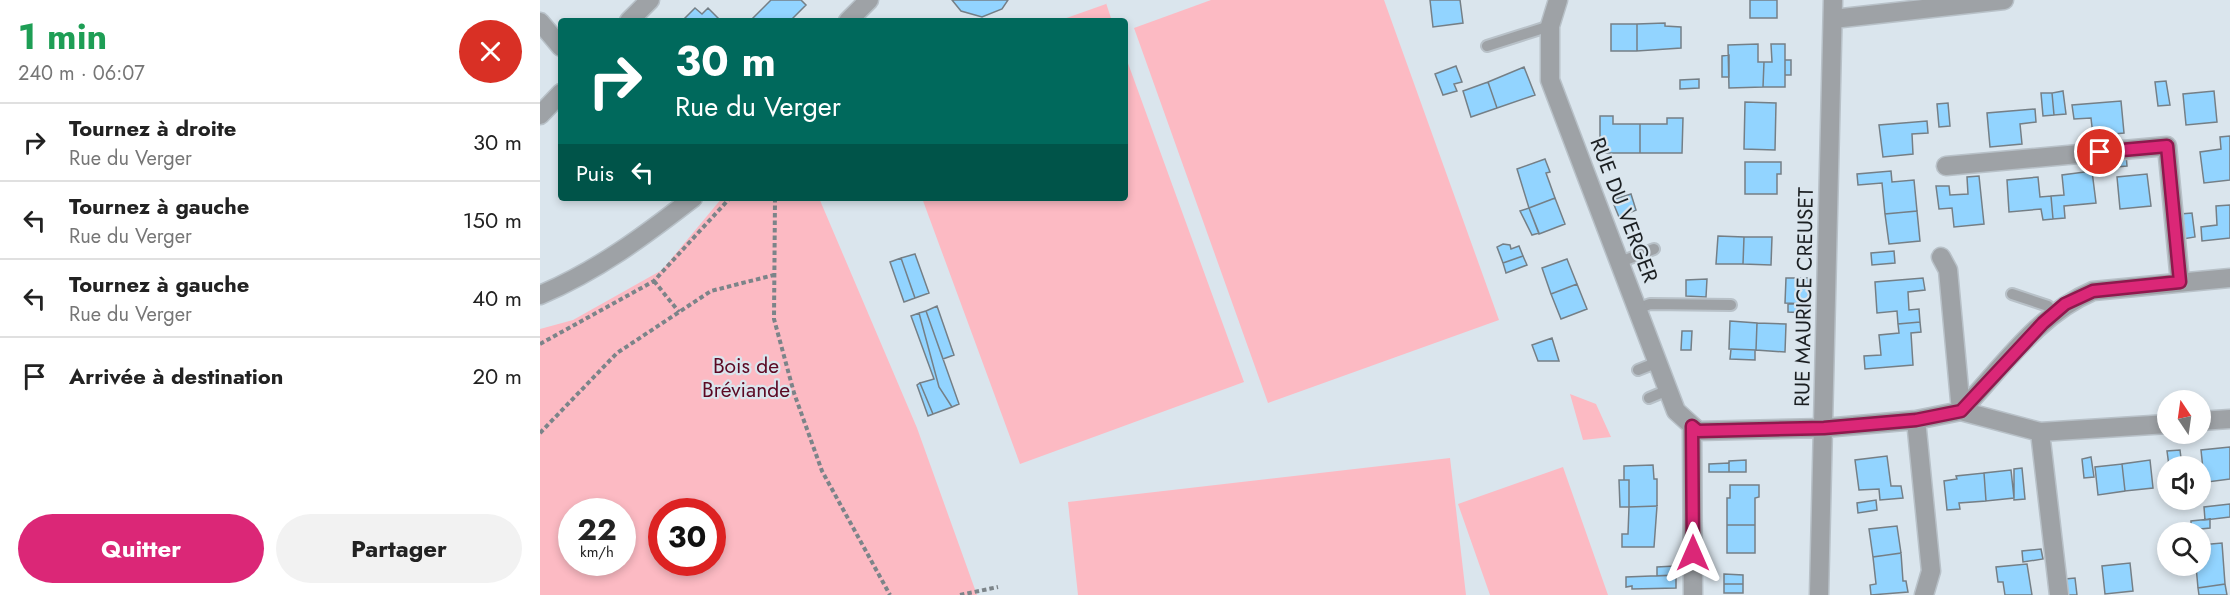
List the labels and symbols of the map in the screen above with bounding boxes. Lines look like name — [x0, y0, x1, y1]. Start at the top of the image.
pin — [2074, 126, 2125, 177]
street label: RUE DU VERGER — [1583, 133, 1666, 287]
street label: RUE MAURICE CREUSET — [1787, 187, 1821, 407]
park label: Bois de Bréviande — [702, 351, 790, 405]
north arrow — [2157, 390, 2211, 444]
speed limit sign: 30 — [648, 498, 726, 576]
position arrow — [1661, 521, 1725, 585]

